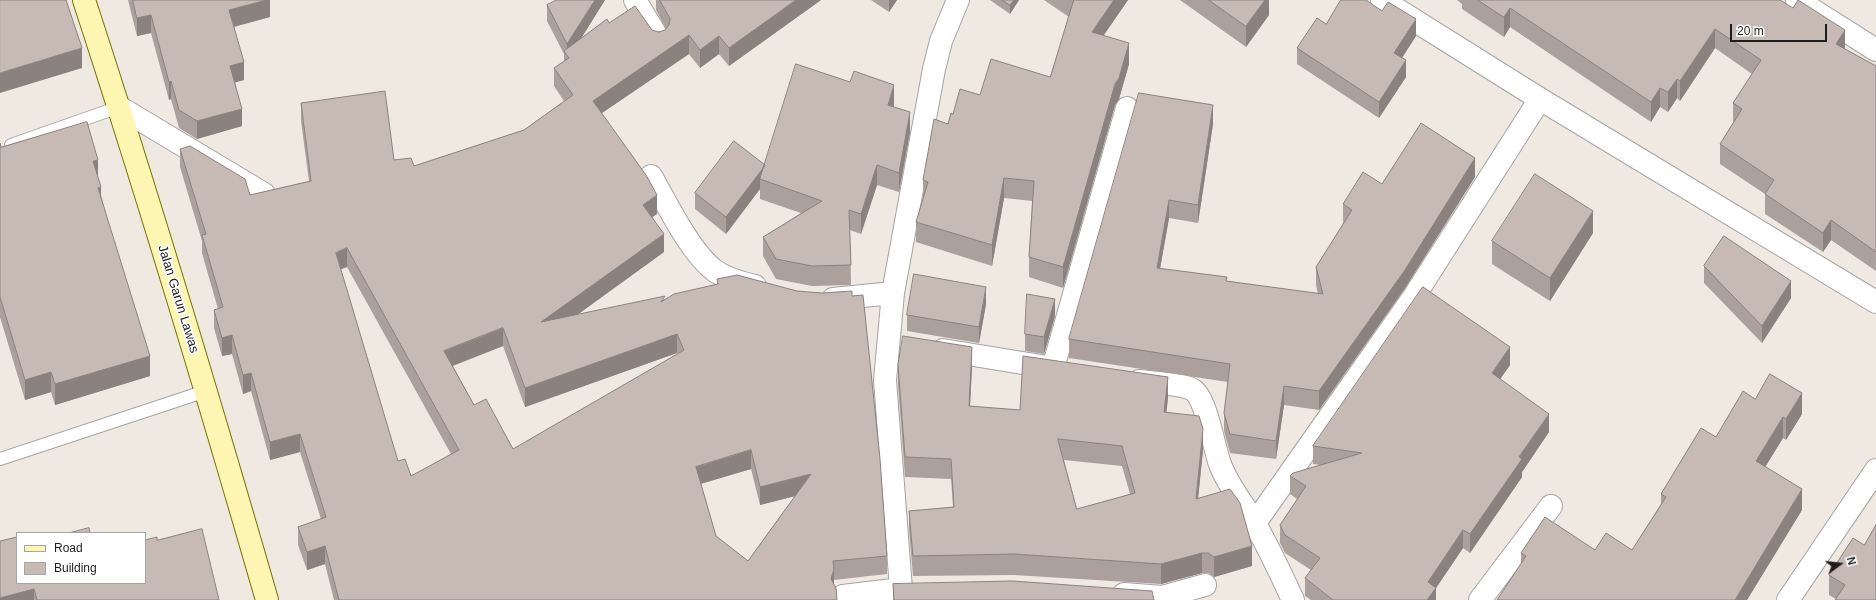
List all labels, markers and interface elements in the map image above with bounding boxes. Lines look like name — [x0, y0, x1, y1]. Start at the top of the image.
scale bar — [1732, 16, 1829, 42]
text: 20 m — [1737, 24, 1764, 38]
street label: Jalan Garun Lawas — [154, 243, 202, 355]
legend — [16, 532, 146, 584]
text: Road — [54, 541, 83, 555]
north arrow — [1820, 544, 1860, 584]
text: N — [1845, 555, 1858, 566]
text: Building — [54, 561, 97, 575]

